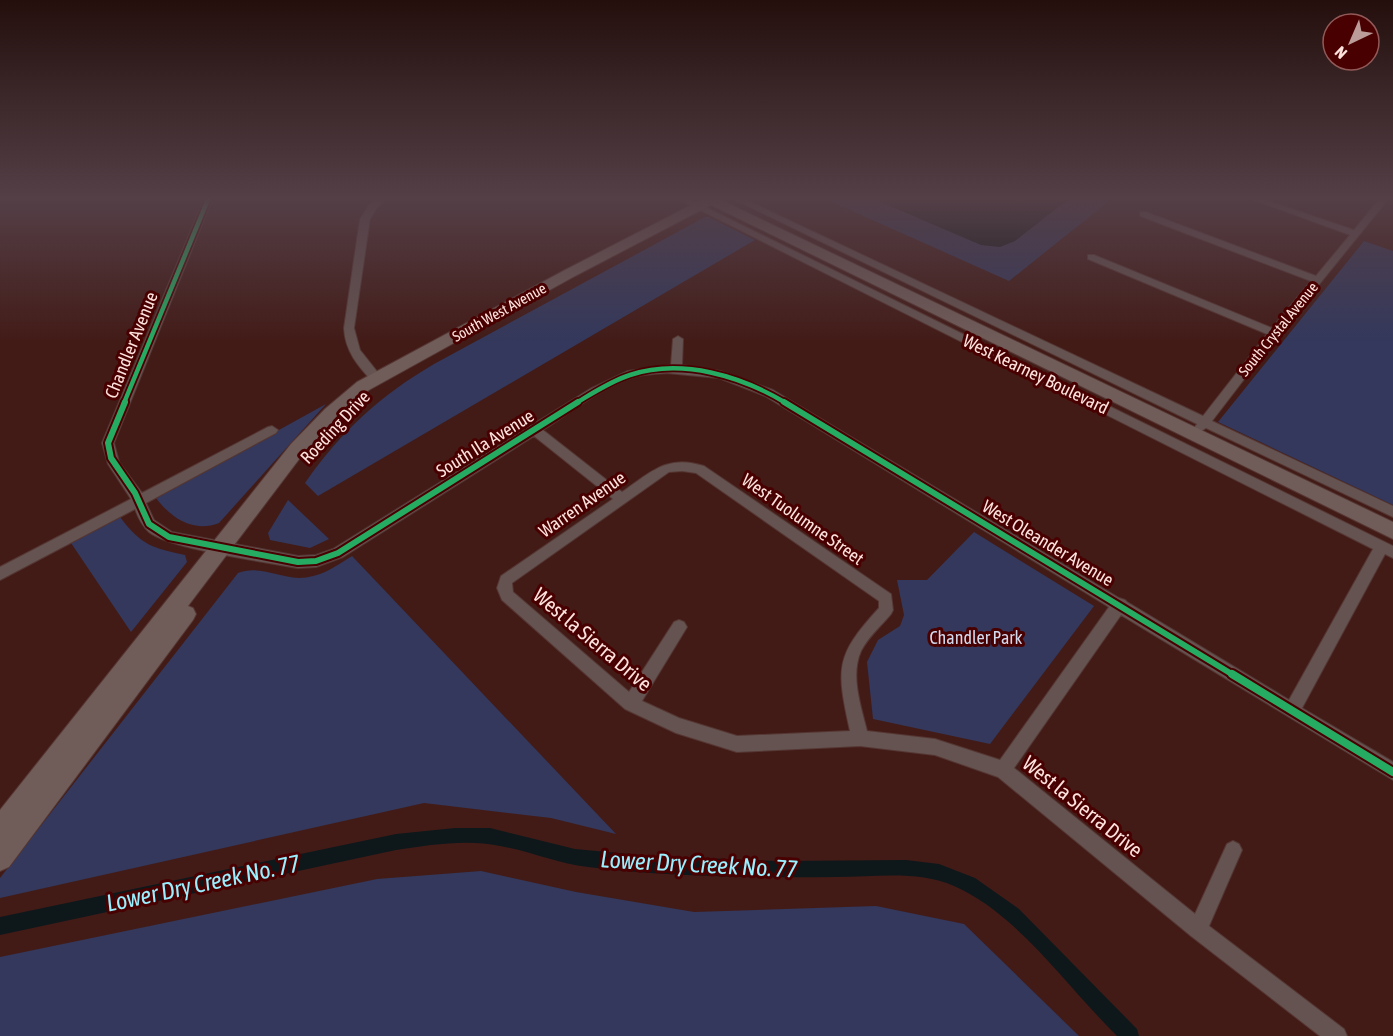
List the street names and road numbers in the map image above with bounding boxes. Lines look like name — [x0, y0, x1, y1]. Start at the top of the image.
street label: South West Avenue — [449, 279, 549, 345]
street label: South Crystal Avenue — [1235, 279, 1321, 379]
street label: Chandler Avenue — [100, 289, 162, 401]
street label: West Kearney Boulevard — [960, 330, 1112, 418]
street label: Roeding Drive — [296, 386, 374, 468]
street label: South Ila Avenue — [432, 405, 538, 481]
street label: Warren Avenue — [535, 467, 629, 541]
street label: West Tuolumne Street — [738, 469, 868, 569]
street label: West Oleander Avenue — [979, 496, 1117, 590]
street label: West la Sierra Drive — [529, 582, 657, 696]
street label: West la Sierra Drive — [1018, 750, 1148, 862]

